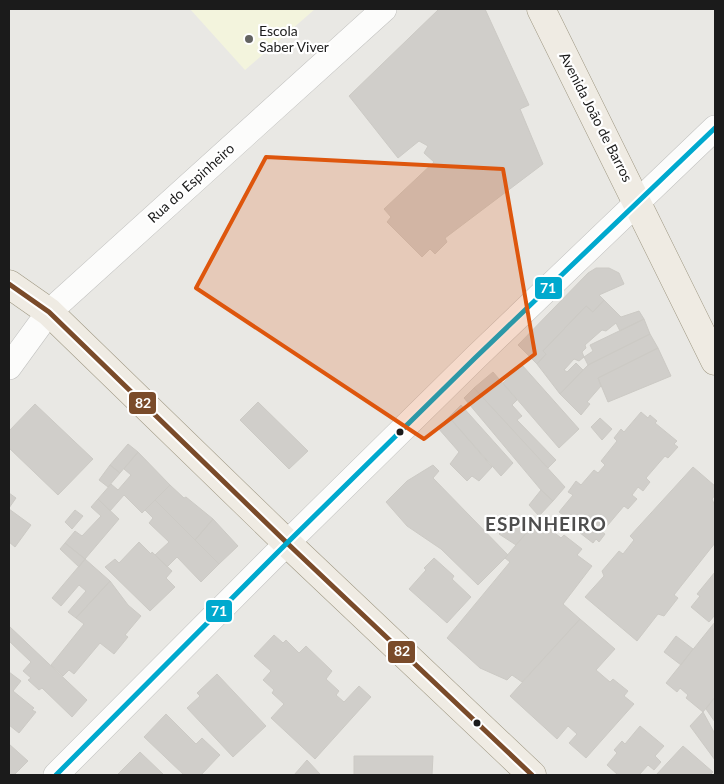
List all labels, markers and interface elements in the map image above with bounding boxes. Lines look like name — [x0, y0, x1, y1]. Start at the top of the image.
place label: Escola Saber Viver — [259, 22, 329, 55]
marker: Escola Saber Viver — [243, 33, 255, 45]
street label: Avenida João de Barros — [556, 49, 637, 184]
street label: Rua do Espinheiro — [144, 139, 237, 226]
line badge: 71 — [534, 276, 563, 300]
text: 71 — [540, 279, 556, 296]
line badge: 82 — [128, 391, 157, 415]
text: 82 — [135, 394, 151, 411]
unlabelled marker — [395, 427, 405, 437]
district label: ESPINHEIRO — [485, 512, 607, 535]
line badge: 71 — [205, 599, 233, 623]
text: 71 — [211, 602, 227, 619]
line badge: 82 — [387, 640, 416, 664]
text: 82 — [394, 642, 410, 659]
unlabelled marker — [472, 718, 482, 728]

